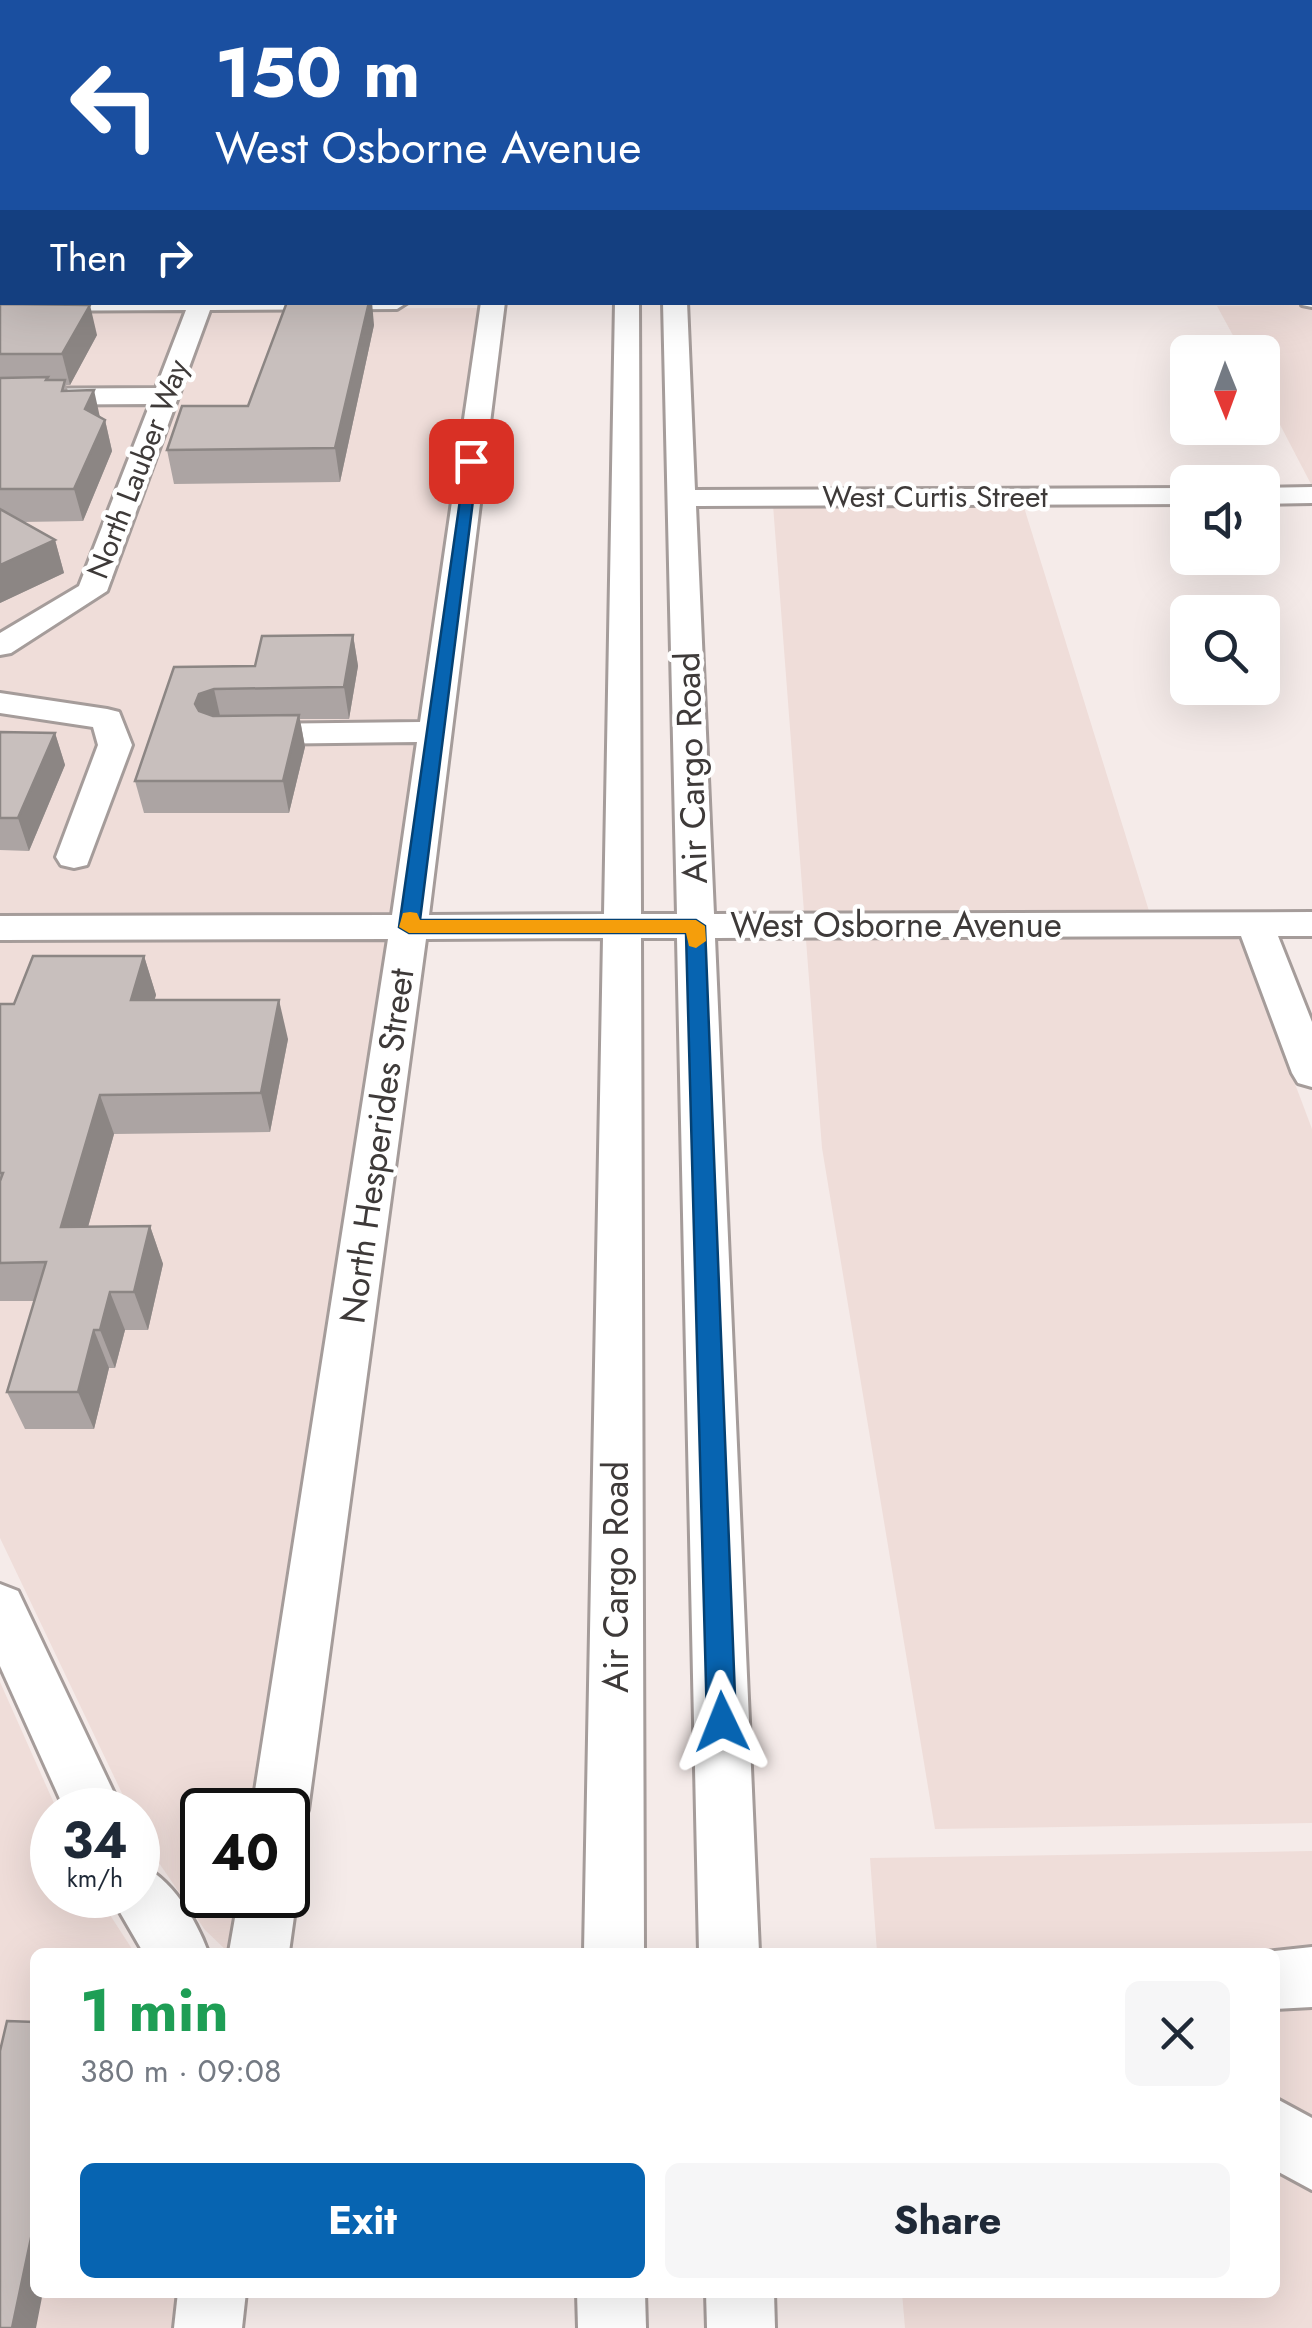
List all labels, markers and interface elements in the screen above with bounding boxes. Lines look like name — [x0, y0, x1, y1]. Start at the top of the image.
text: 150 m — [215, 22, 421, 123]
icon: left — [50, 40, 180, 170]
text: West Osborne Avenue — [215, 115, 641, 180]
text: Then — [50, 230, 127, 285]
icon: right — [147, 230, 202, 285]
north arrow — [1170, 335, 1280, 445]
map controls — [1170, 335, 1280, 705]
street label: North Lauber Way — [76, 352, 199, 585]
pin — [429, 419, 514, 504]
icon: arrive — [444, 434, 499, 489]
button: sound — [1170, 465, 1280, 575]
street label: West Curtis Street — [822, 475, 1048, 518]
button: search — [1170, 595, 1280, 705]
street label: Air Cargo Road — [662, 651, 720, 885]
street label: West Osborne Avenue — [730, 900, 1062, 950]
street label: North Hesperides Street — [327, 965, 427, 1327]
street label: Air Cargo Road — [591, 1461, 641, 1693]
position arrow — [670, 1670, 774, 1774]
speed limit sign: 40 — [180, 1788, 310, 1918]
text: 34 — [62, 1804, 128, 1877]
text: km/h — [67, 1860, 123, 1896]
text: 1 min — [80, 1967, 229, 2054]
button: close — [1125, 1981, 1230, 2086]
text: 380 m · 09:08 — [80, 2048, 281, 2094]
button: Exit — [80, 2163, 645, 2278]
button: Share — [665, 2163, 1230, 2278]

